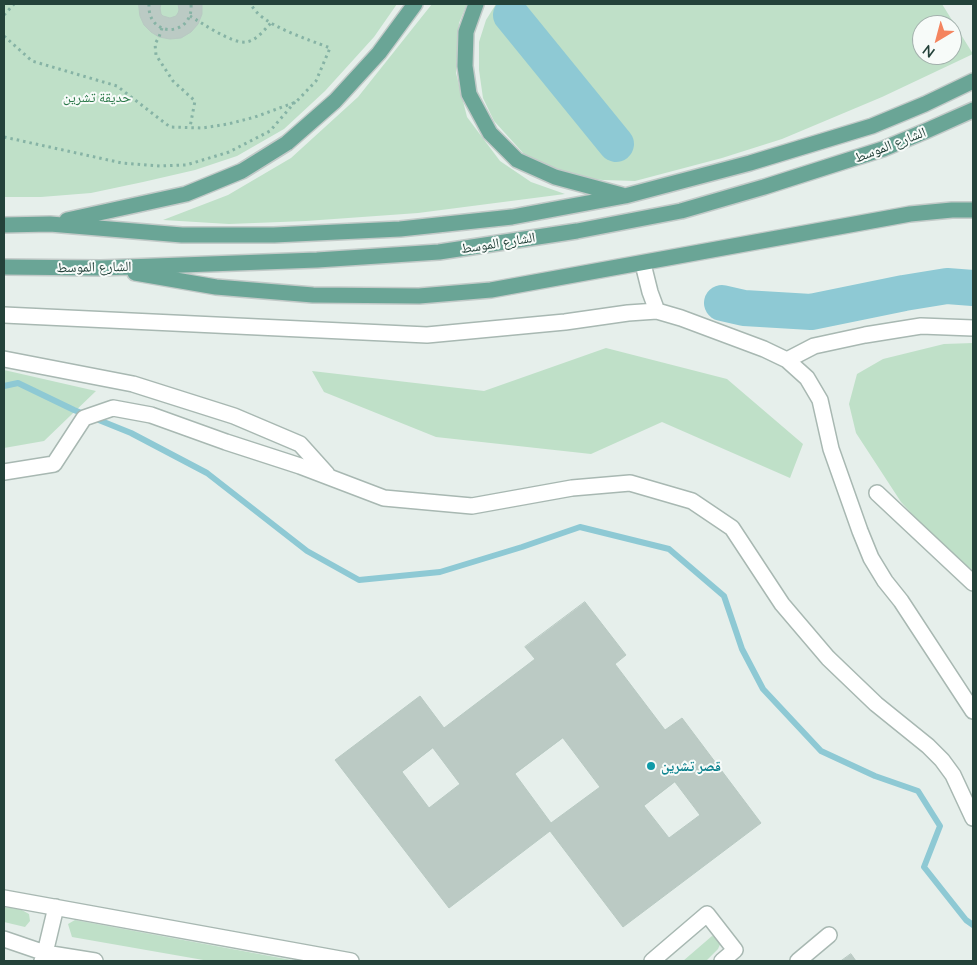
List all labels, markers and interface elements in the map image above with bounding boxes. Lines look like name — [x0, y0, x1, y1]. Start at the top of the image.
north arrow — [912, 15, 962, 65]
text: N — [919, 42, 938, 62]
park label: حديقة تشرين — [63, 89, 131, 105]
street label: الشارع الموسط — [852, 124, 928, 166]
street label: الشارع الموسط — [460, 229, 536, 257]
street label: الشارع الموسط — [56, 258, 132, 276]
place label: قصر تشرين — [661, 758, 721, 774]
marker: قصر تشرين — [645, 760, 657, 772]

